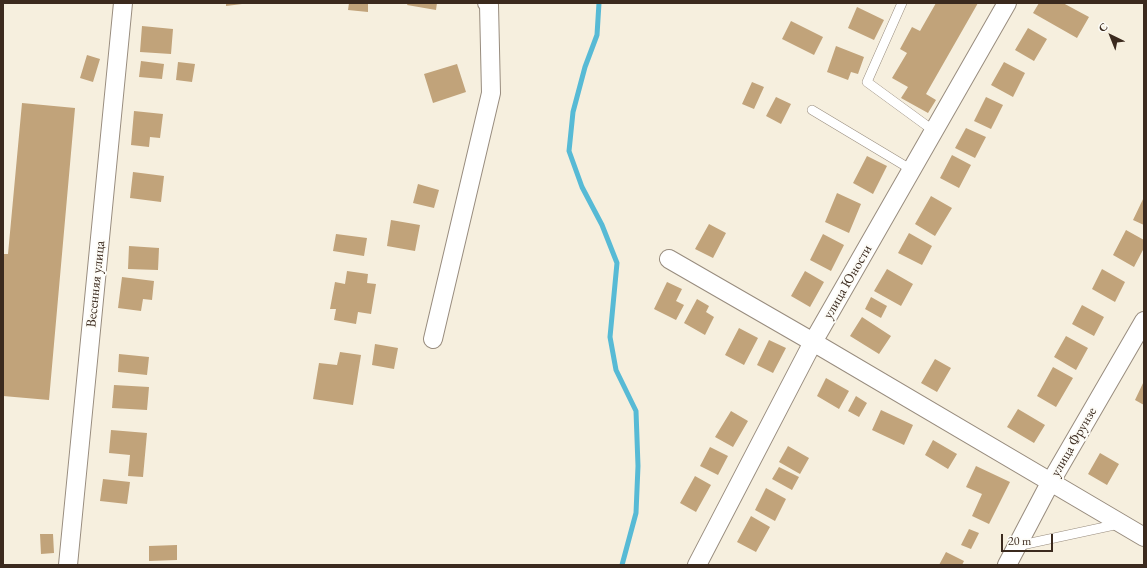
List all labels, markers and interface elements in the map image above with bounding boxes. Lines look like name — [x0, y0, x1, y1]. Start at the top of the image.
north arrow — [1091, 16, 1131, 56]
text: С — [1095, 19, 1110, 35]
street label: Весенняя улица — [83, 240, 109, 328]
street label: улица Юности — [820, 242, 876, 322]
street label: улица Фрунзе — [1047, 404, 1101, 480]
scale bar — [1003, 526, 1055, 552]
text: 20 m — [1008, 533, 1031, 549]

